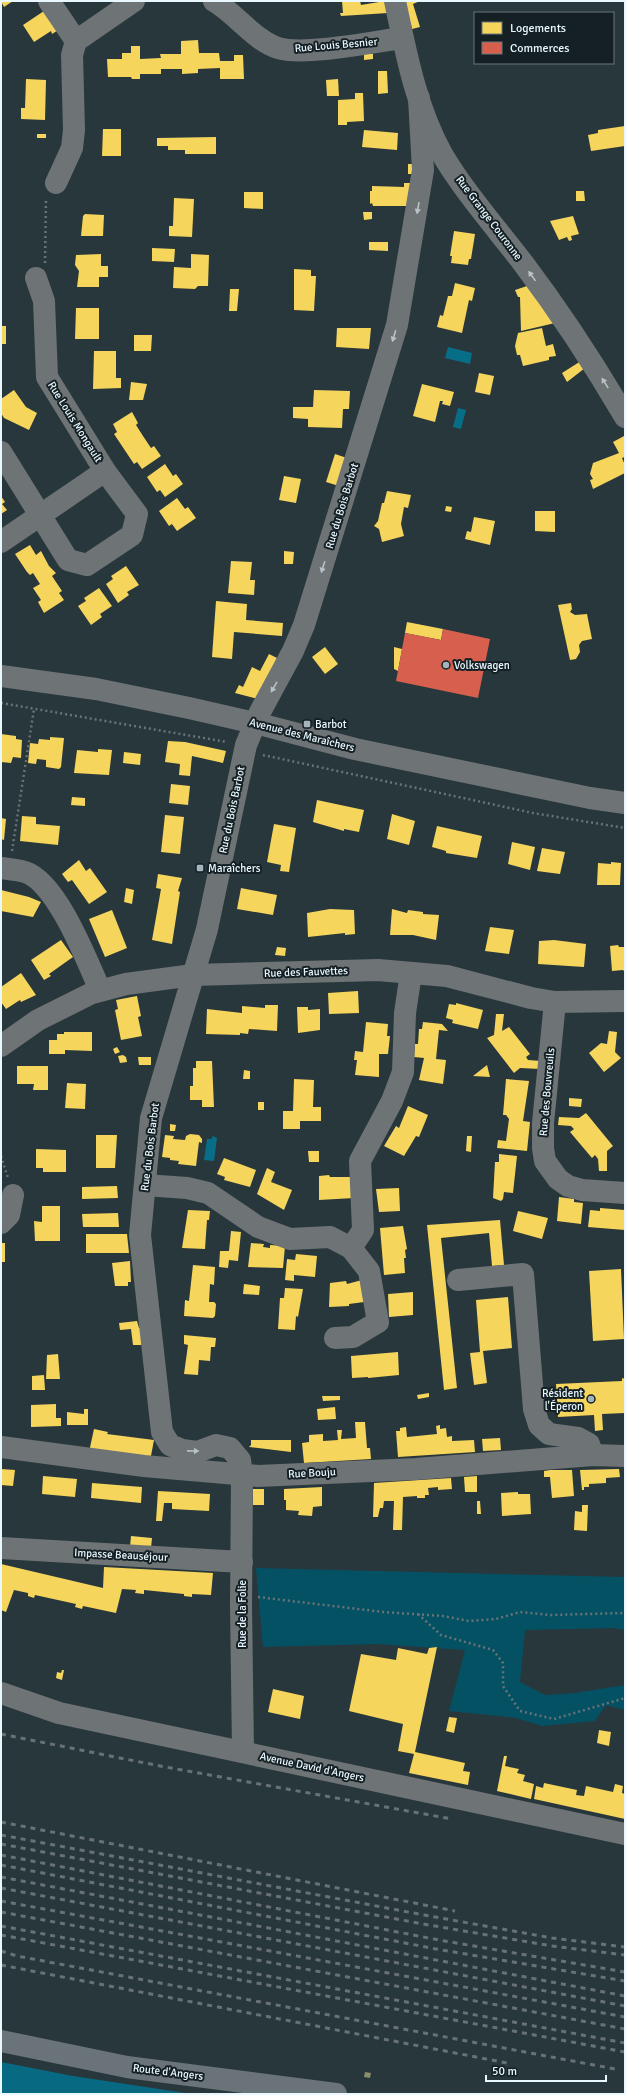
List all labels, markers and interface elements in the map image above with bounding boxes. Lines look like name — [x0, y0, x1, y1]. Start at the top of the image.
legend — [474, 12, 614, 64]
text: Logements — [510, 21, 566, 36]
street label: Rue Louis Besnier — [294, 35, 378, 55]
text: Commerces — [510, 41, 570, 56]
street label: Rue Grange Couronne — [453, 173, 525, 263]
one-way arrow — [415, 202, 421, 214]
one-way arrow — [528, 270, 536, 281]
one-way arrow — [391, 330, 397, 342]
one-way arrow — [601, 377, 608, 389]
street label: Rue Louis Mongault — [45, 379, 105, 465]
street label: Rue du Bois Barbot — [323, 462, 361, 550]
one-way arrow — [320, 562, 326, 574]
place label: Volkswagen — [454, 659, 510, 672]
marker: Volkswagen — [441, 660, 451, 670]
one-way arrow — [270, 681, 277, 693]
street label: Avenue des Maraîchers — [248, 716, 356, 754]
place label: Barbot — [315, 718, 347, 731]
marker: Barbot — [302, 719, 312, 729]
street label: Rue du Bois Barbot — [216, 765, 248, 855]
place label: Maraîchers — [208, 862, 261, 875]
marker: Maraîchers — [195, 863, 205, 873]
street label: Rue des Fauvettes — [264, 964, 348, 980]
street label: Rue des Bouvreuils — [537, 1047, 557, 1137]
street label: Rue du Bois Barbot — [138, 1102, 162, 1192]
place label: Résident l'Éperon — [542, 1387, 583, 1413]
marker: Résident l'Éperon — [586, 1394, 596, 1404]
one-way arrow — [186, 1448, 199, 1454]
street label: Rue Bouju — [288, 1465, 336, 1481]
street label: Impasse Beauséjour — [74, 1546, 168, 1564]
street label: Rue de la Folie — [236, 1580, 249, 1648]
street label: Avenue David d'Angers — [259, 1750, 366, 1784]
scale bar — [486, 2057, 606, 2083]
street label: Route d'Angers — [132, 2061, 204, 2083]
text: 50 m — [492, 2064, 517, 2079]

